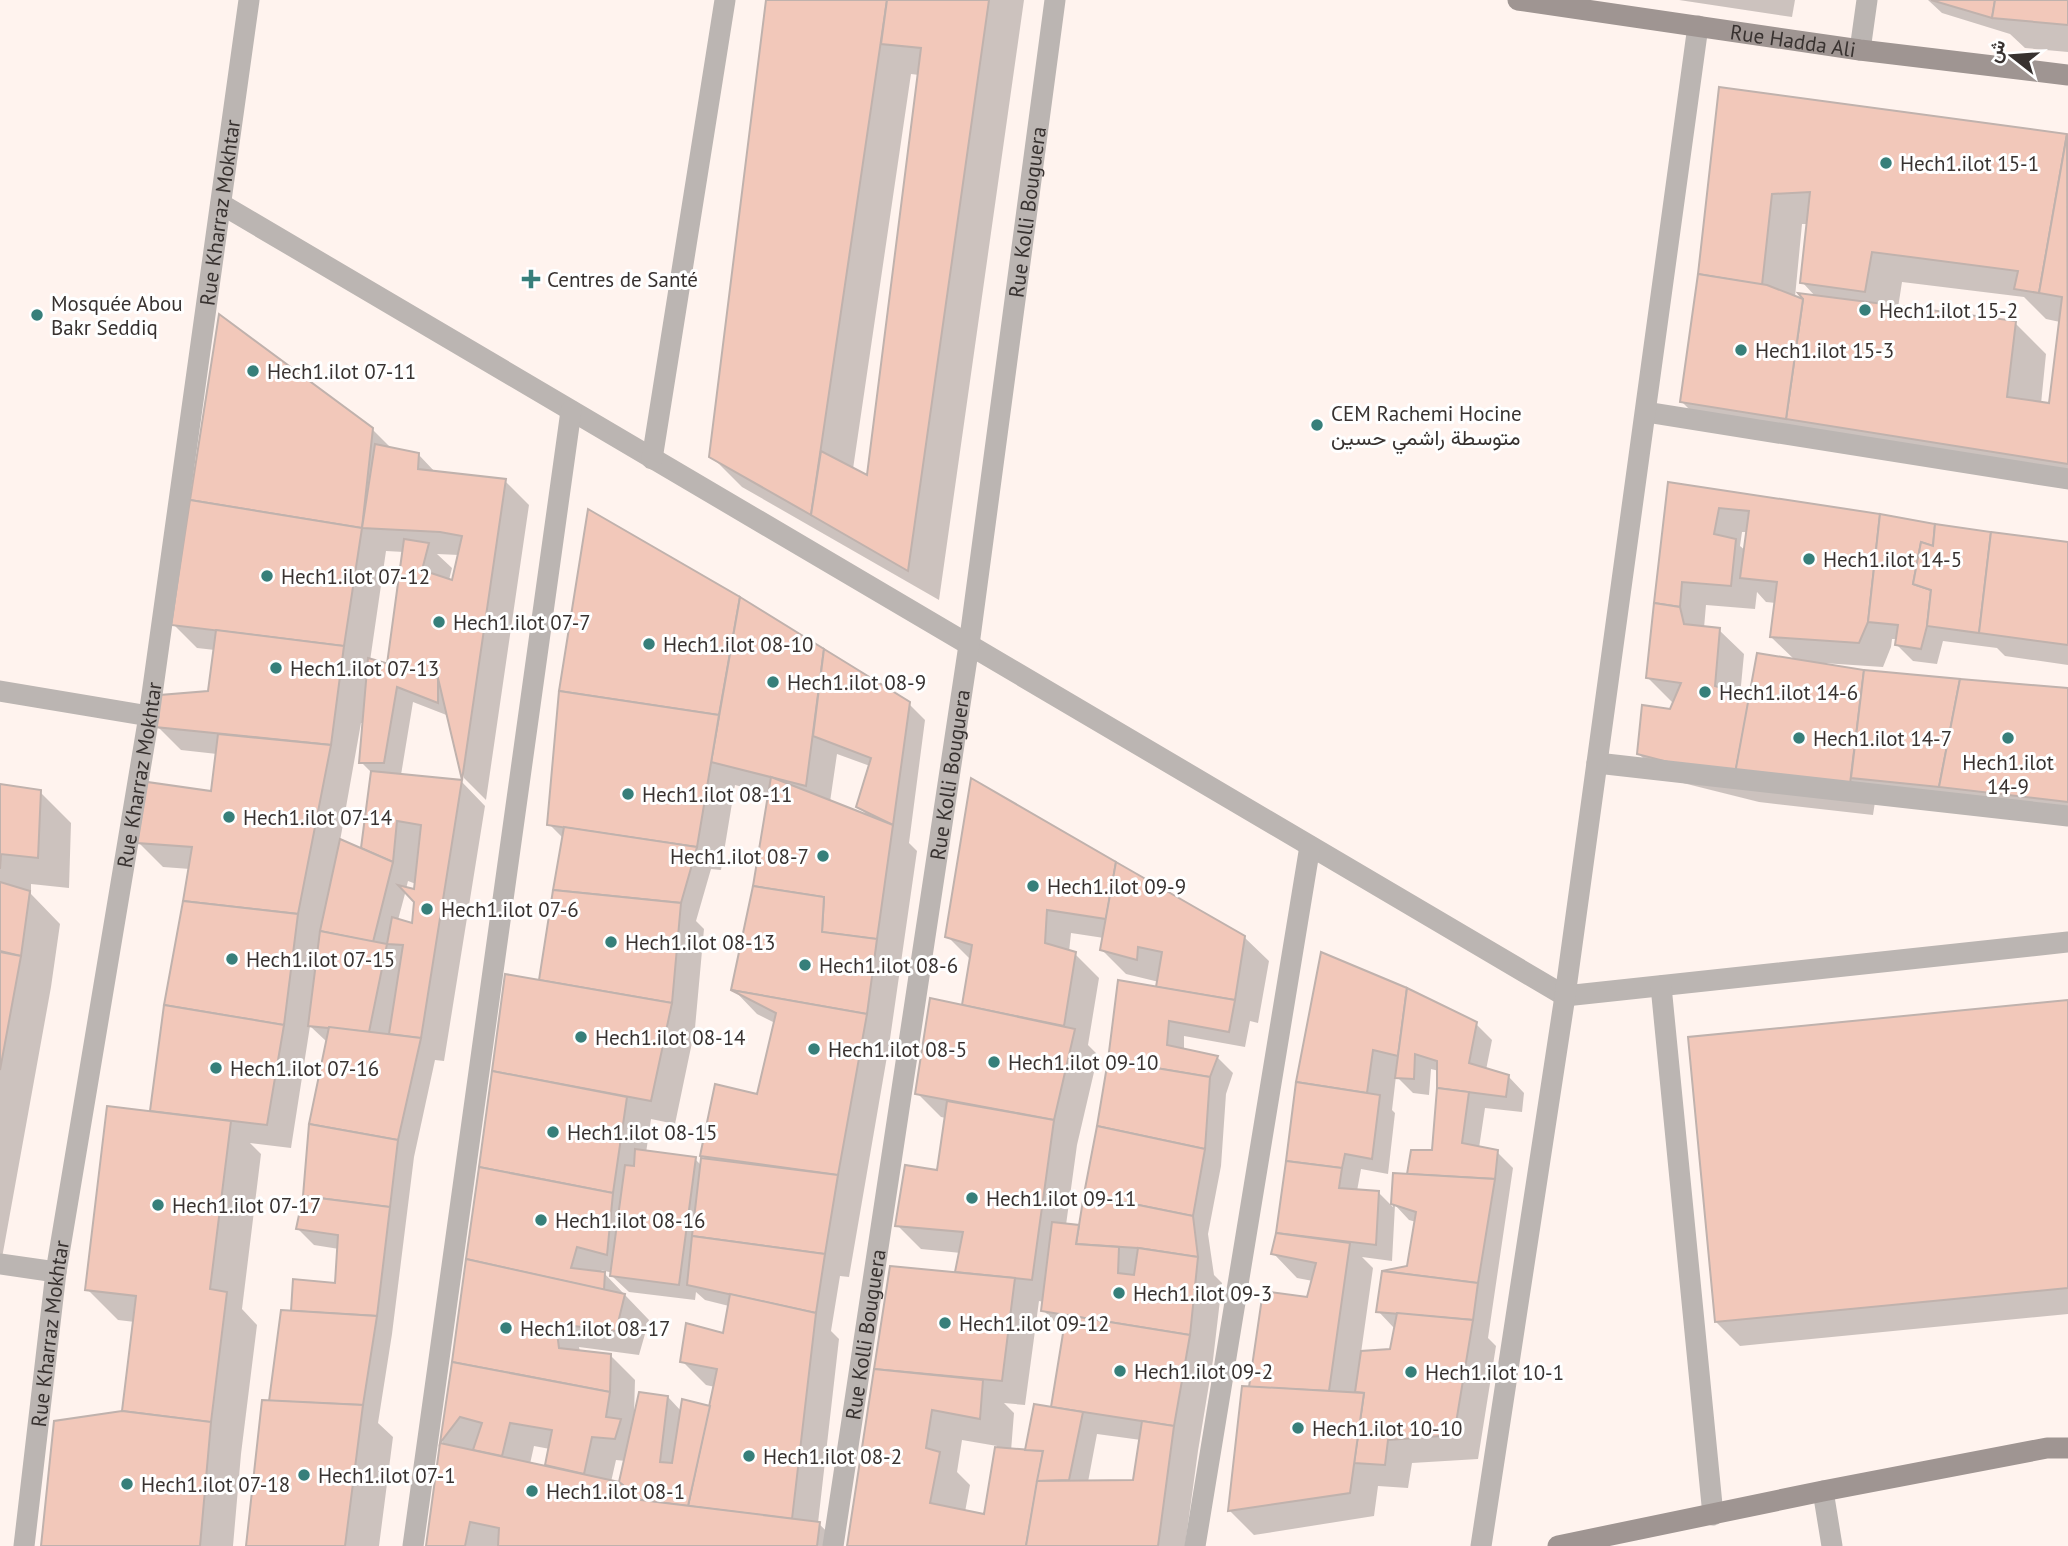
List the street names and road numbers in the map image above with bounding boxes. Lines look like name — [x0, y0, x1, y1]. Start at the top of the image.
street label: Rue Hadda Ali — [1729, 18, 1858, 63]
street label: Rue Kharraz Mokhtar — [193, 118, 246, 307]
street label: Rue Kolli Bouguera — [1002, 125, 1051, 299]
street label: Rue Kharraz Mokhtar — [110, 680, 167, 870]
street label: Rue Kolli Bouguera — [923, 688, 976, 862]
street label: Rue Kharraz Mokhtar — [25, 1238, 75, 1428]
street label: Rue Kolli Bouguera — [839, 1247, 891, 1422]

